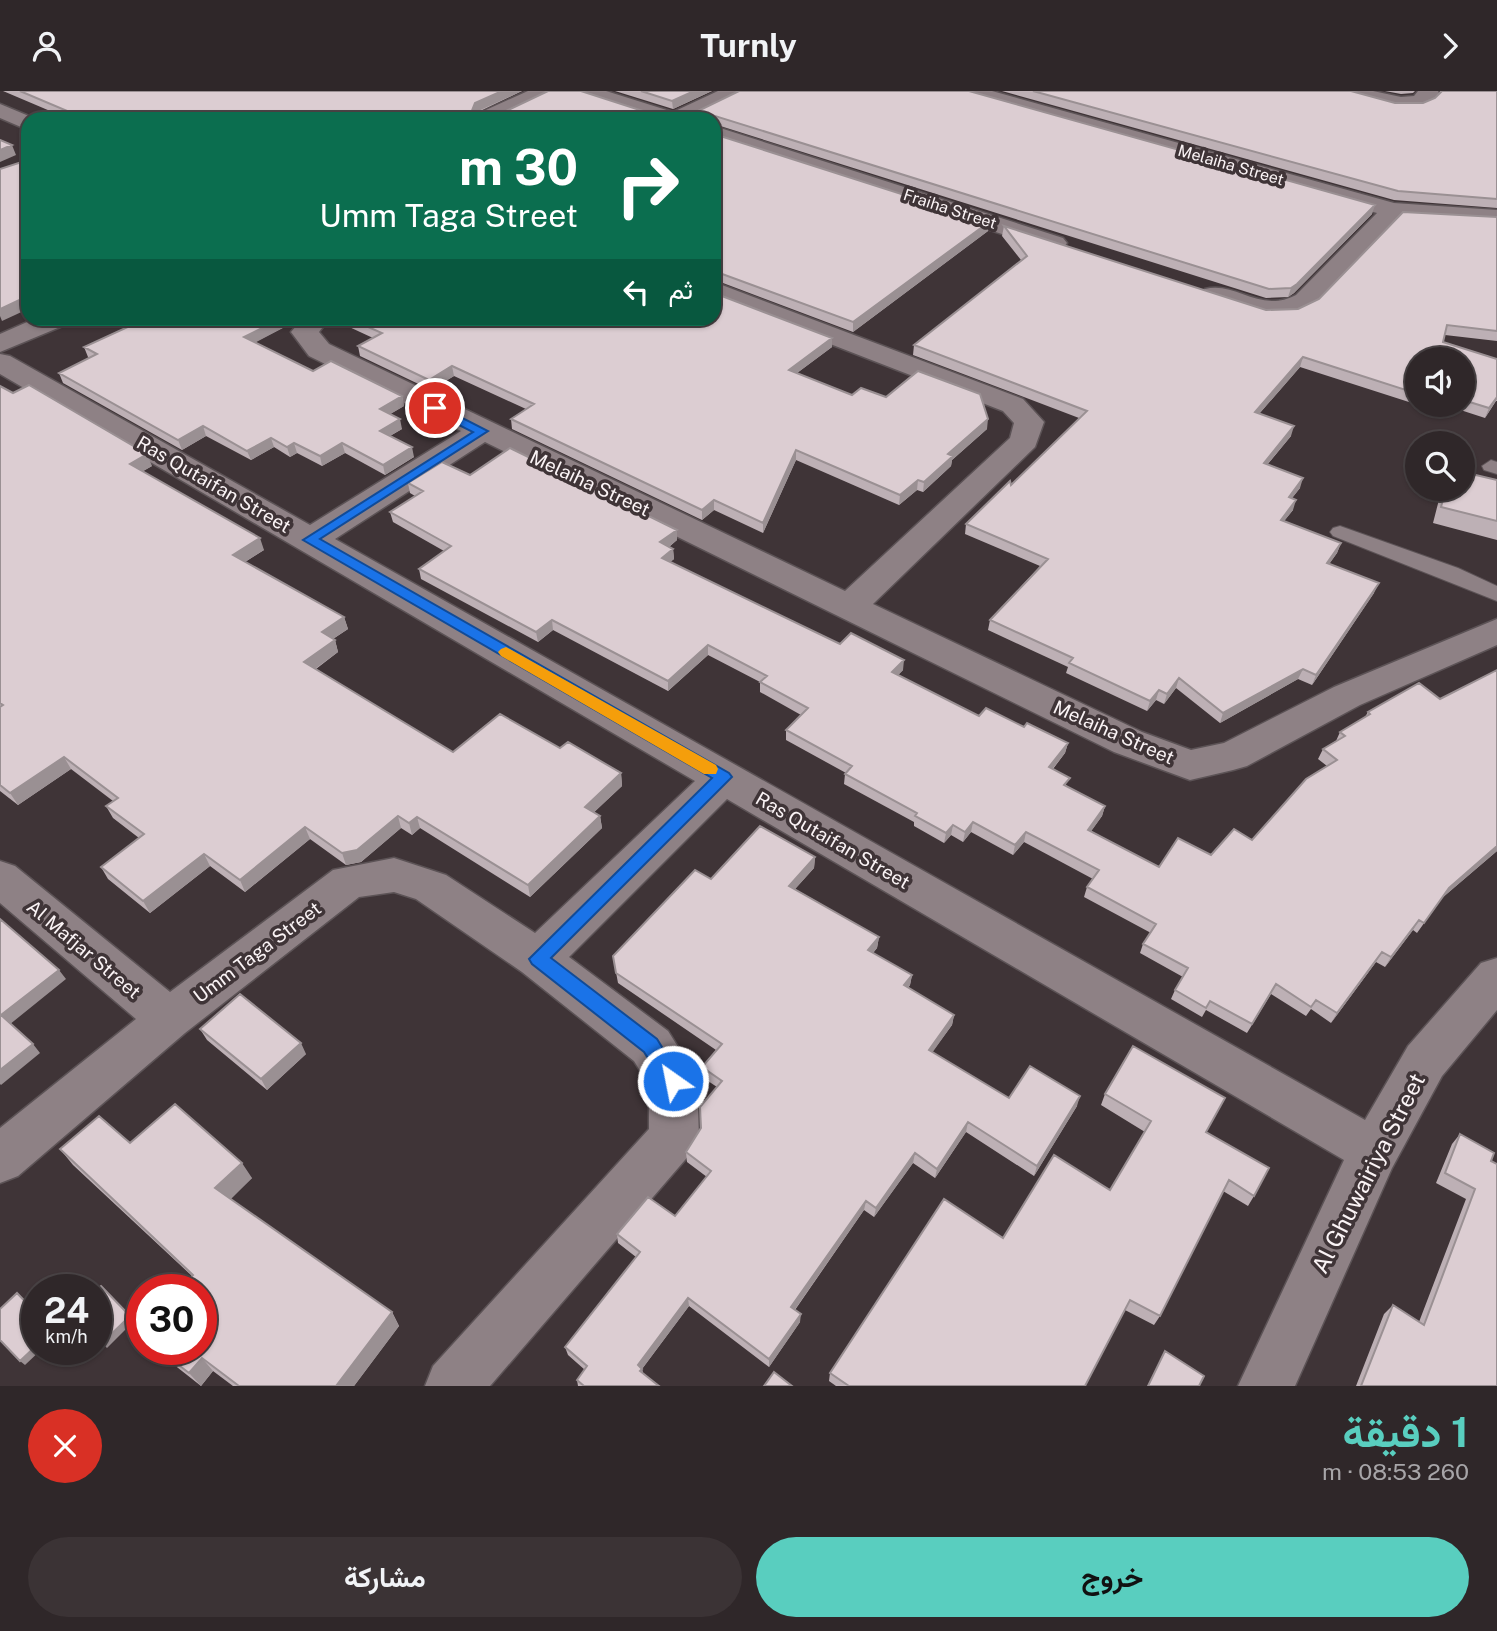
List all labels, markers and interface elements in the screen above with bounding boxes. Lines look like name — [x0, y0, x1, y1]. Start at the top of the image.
icon: person — [28, 27, 66, 65]
text: Turnly — [700, 27, 797, 64]
icon: forward — [1431, 27, 1469, 65]
text: 30 m — [459, 138, 578, 196]
icon: right — [602, 140, 693, 231]
street label: Melaiha Street — [1176, 141, 1286, 189]
street label: Fraiha Street — [901, 185, 999, 233]
text: Umm Taga Street — [319, 197, 578, 234]
icon: left — [617, 273, 655, 311]
text: ثم — [669, 274, 693, 305]
map controls — [1405, 347, 1475, 501]
button: sound — [1405, 347, 1475, 417]
pin — [405, 378, 465, 438]
icon: arrive — [416, 389, 454, 427]
street label: Ras Qutaifan Street — [133, 431, 295, 537]
button: search — [1405, 431, 1475, 501]
street label: Melaiha Street — [526, 446, 654, 520]
street label: Melaiha Street — [1050, 696, 1178, 768]
street label: Ras Qutaifan Street — [752, 787, 914, 893]
street label: Al Mafjar Street — [23, 895, 145, 1003]
street label: Umm Taga Street — [189, 897, 325, 1007]
position arrow — [636, 1044, 710, 1118]
street label: Al Ghuwairiya Street — [1306, 1069, 1430, 1277]
speed limit sign: 30 — [126, 1274, 217, 1365]
text: 24 — [44, 1290, 89, 1331]
text: km/h — [45, 1326, 88, 1347]
text: 1 دقيقة — [1343, 1407, 1469, 1456]
button: close — [28, 1409, 102, 1483]
text: 260 m · 08:53 — [1322, 1458, 1469, 1485]
button: مشاركة — [28, 1537, 742, 1617]
button: خروج — [756, 1537, 1469, 1617]

